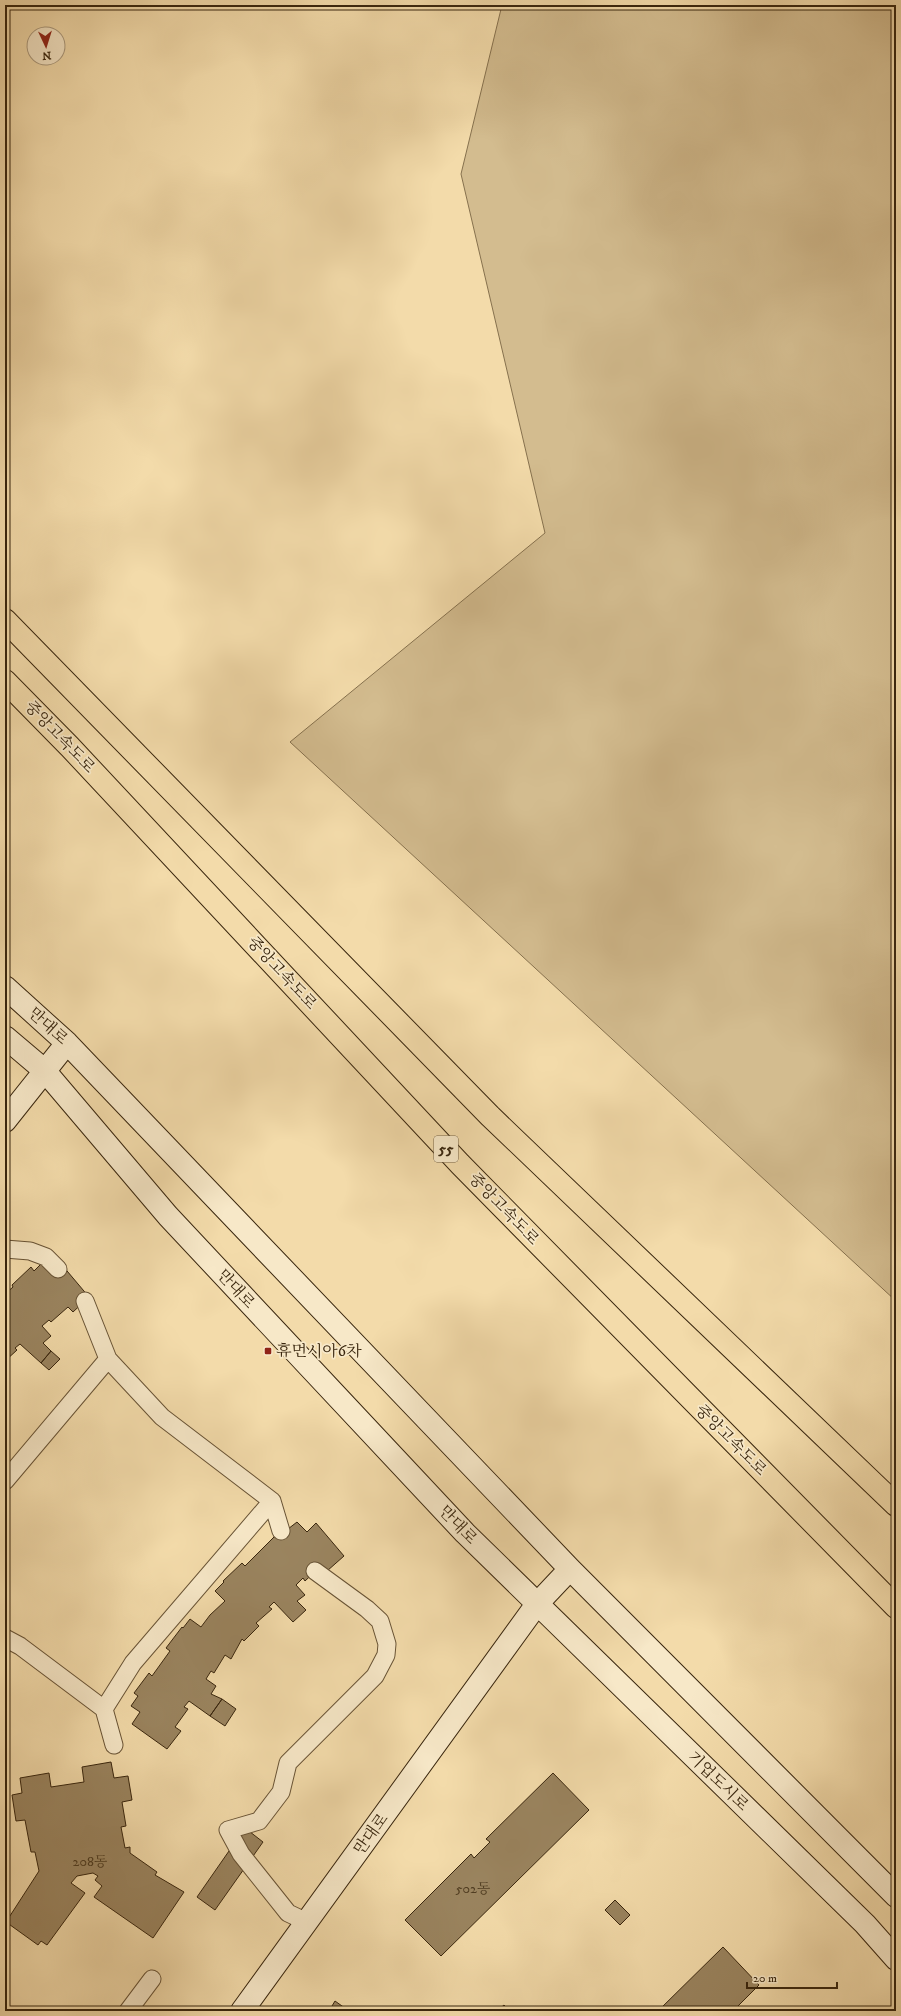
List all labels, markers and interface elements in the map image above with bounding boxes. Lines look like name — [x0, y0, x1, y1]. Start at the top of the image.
north arrow — [26, 26, 66, 66]
text: N — [42, 48, 52, 62]
street label: 중앙고속도로 — [21, 697, 100, 778]
street label: 중앙고속도로 — [243, 932, 321, 1014]
street label: 만대로 — [24, 1003, 72, 1049]
road number: 55 — [434, 1136, 458, 1162]
street label: 중앙고속도로 — [465, 1169, 544, 1250]
street label: 만대로 — [213, 1265, 259, 1313]
place label: 휴먼시아6차 — [276, 1341, 362, 1361]
marker: 휴먼시아6차 — [263, 1346, 273, 1356]
street label: 중앙고속도로 — [691, 1400, 771, 1480]
street label: 만대로 — [435, 1501, 482, 1549]
street label: 기업도시로 — [683, 1747, 753, 1815]
street label: 만대로 — [349, 1809, 393, 1859]
house number: 208동 — [73, 1853, 108, 1871]
house number: 502동 — [456, 1880, 491, 1898]
scale bar — [747, 1964, 837, 1990]
text: 20 m — [753, 1971, 777, 1986]

